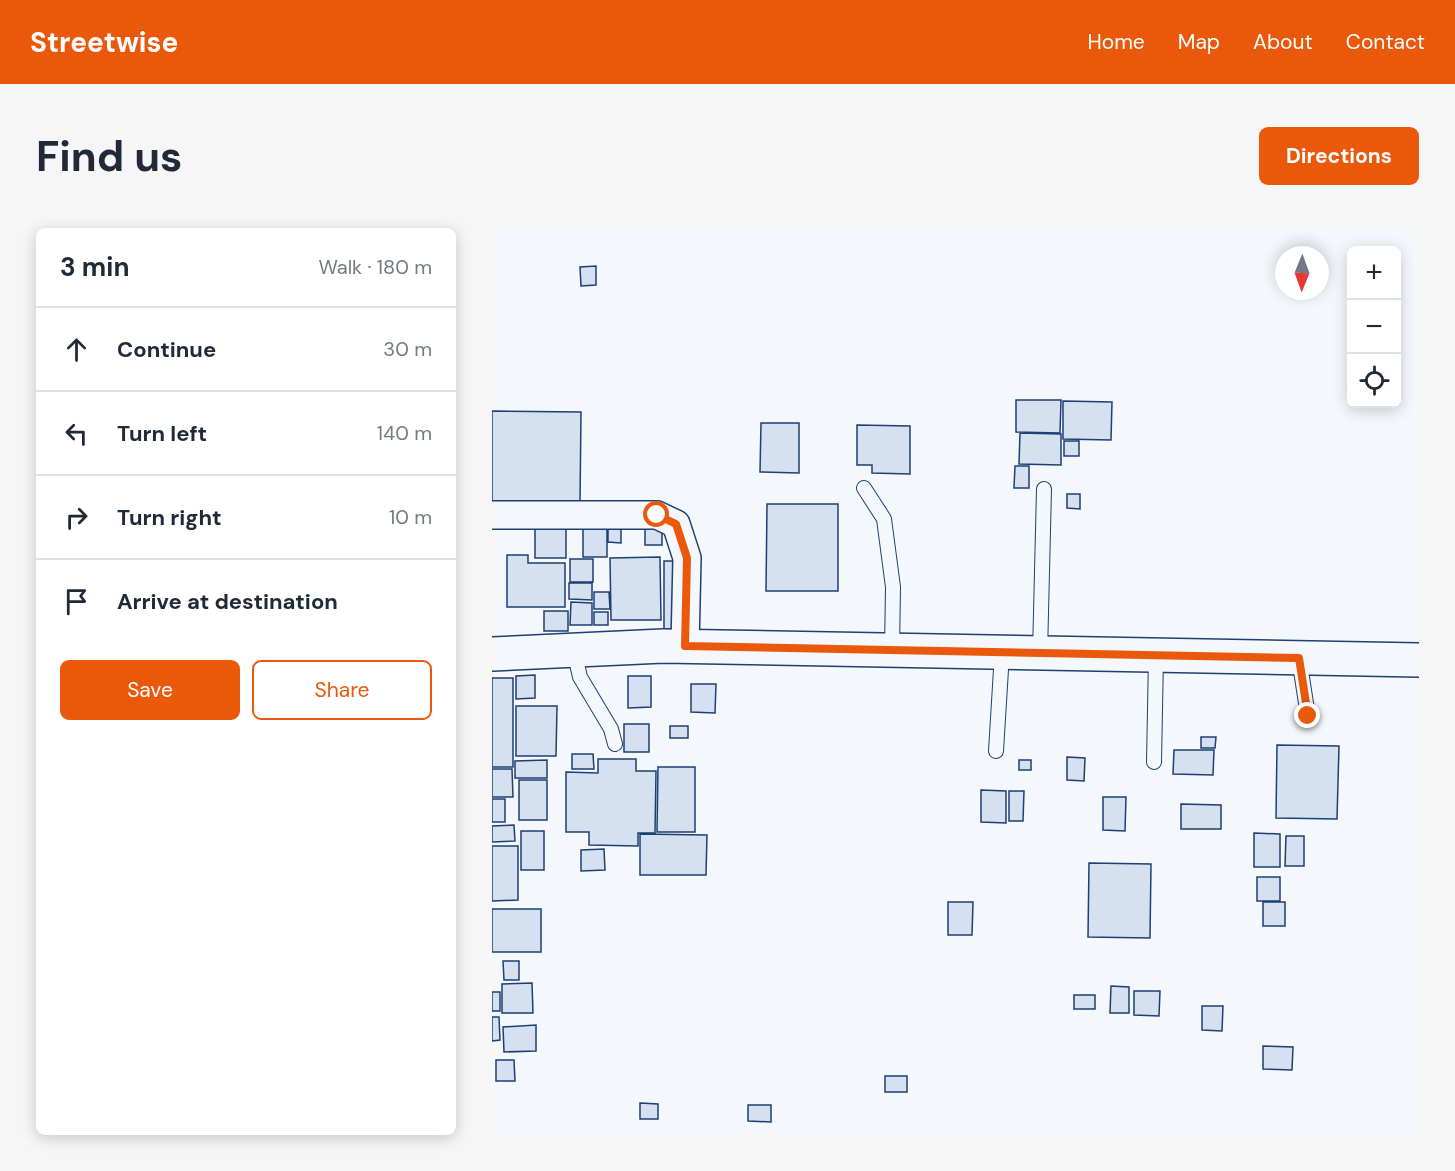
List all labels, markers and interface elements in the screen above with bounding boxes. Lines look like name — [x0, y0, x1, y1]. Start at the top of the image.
text: Streetwise — [30, 24, 178, 61]
text: Home — [1087, 28, 1145, 56]
text: Map — [1178, 28, 1220, 56]
text: About — [1253, 28, 1313, 56]
text: Contact — [1346, 28, 1425, 56]
button: Directions — [1259, 127, 1419, 185]
text: Find us — [36, 129, 182, 184]
north arrow — [1275, 246, 1329, 300]
map controls — [1347, 246, 1401, 408]
button: + — [1347, 246, 1401, 300]
text: 3 min — [60, 250, 129, 284]
text: Walk · 180 m — [318, 254, 432, 280]
button: − — [1347, 300, 1401, 354]
icon: ahead — [60, 333, 93, 366]
text: Continue — [117, 335, 216, 364]
text: 30 m — [383, 336, 432, 362]
button: locate — [1347, 354, 1401, 408]
icon: left — [60, 417, 93, 450]
text: Turn left — [117, 419, 207, 448]
text: 140 m — [377, 420, 432, 446]
icon: right — [60, 501, 93, 534]
route start — [643, 501, 669, 527]
text: Turn right — [117, 503, 222, 532]
text: 10 m — [389, 504, 432, 530]
icon: arrive — [60, 585, 93, 618]
text: Arrive at destination — [117, 587, 338, 616]
button: Save — [60, 660, 240, 720]
button: Share — [252, 660, 432, 720]
route end — [1294, 702, 1320, 728]

